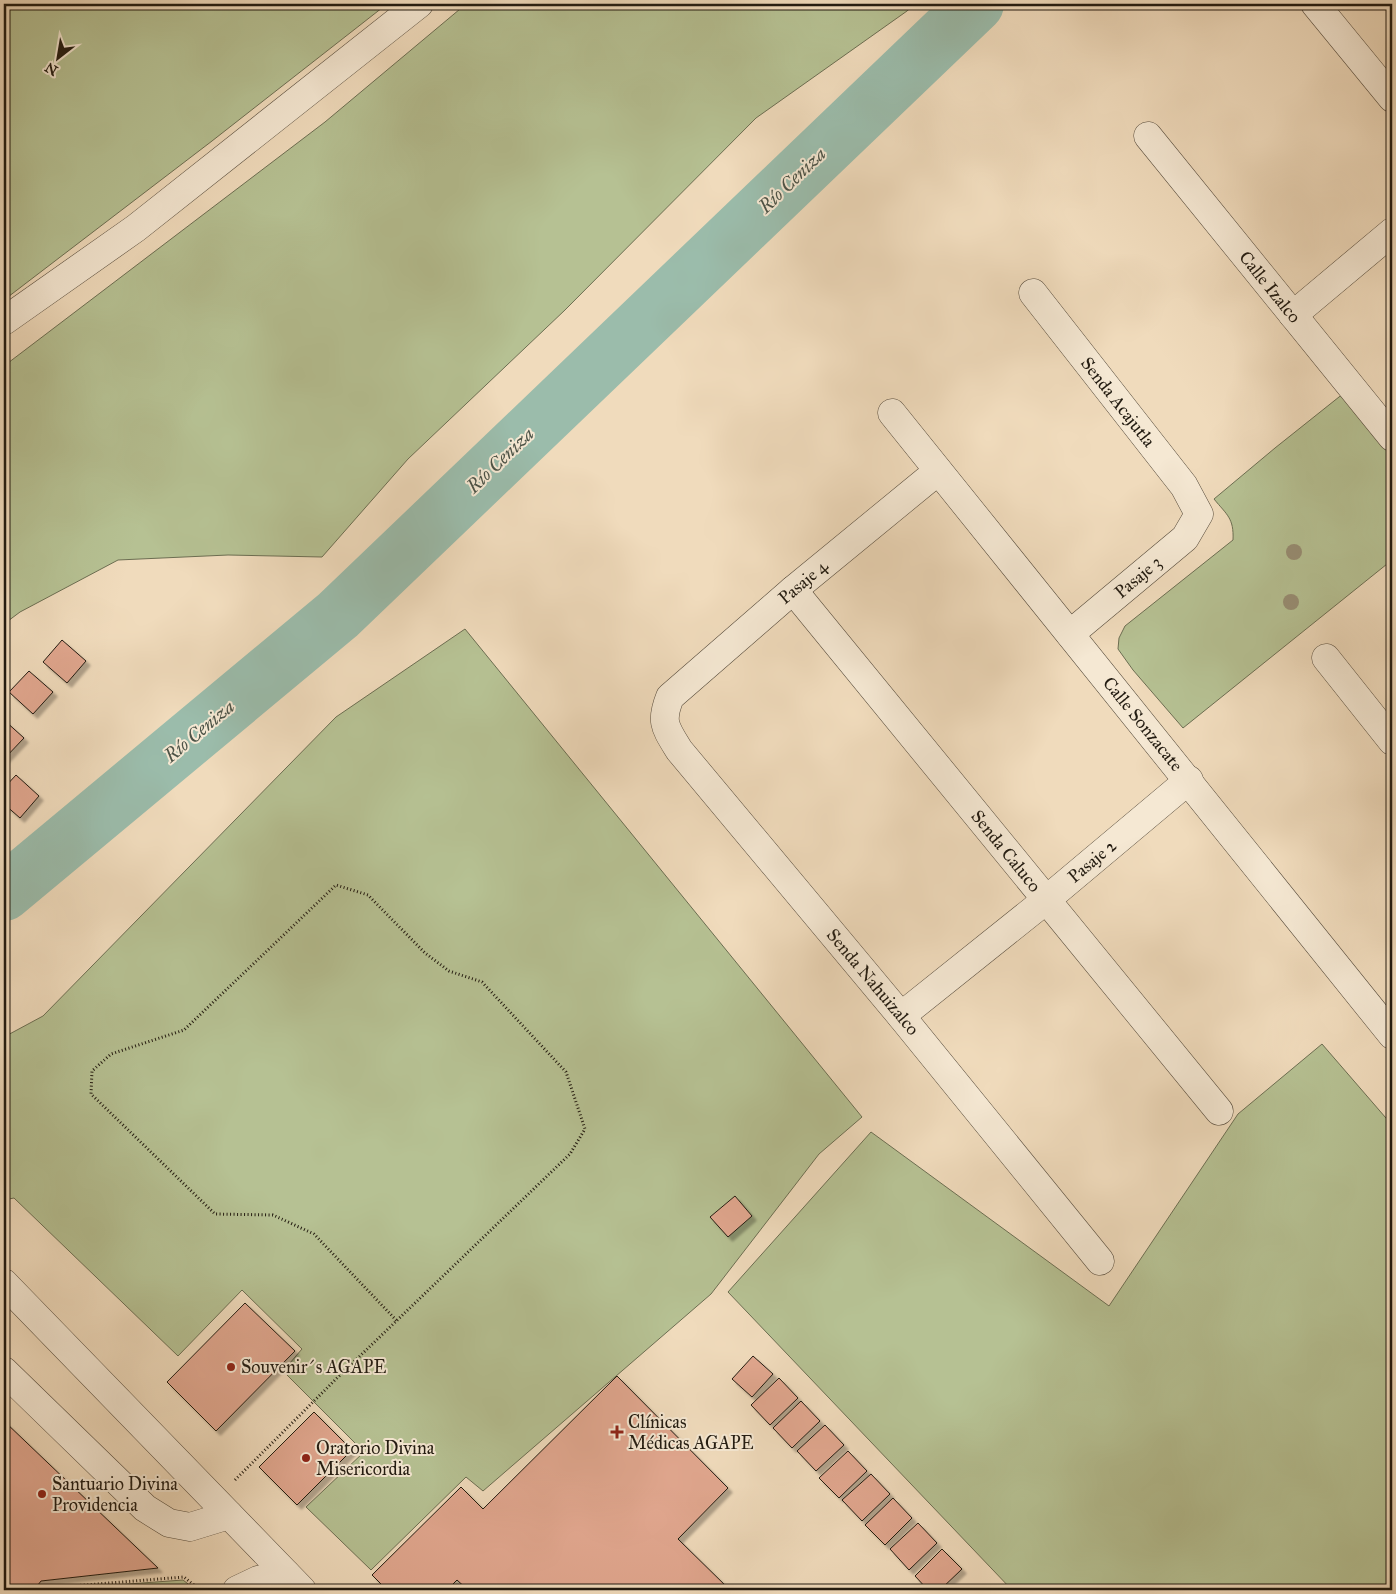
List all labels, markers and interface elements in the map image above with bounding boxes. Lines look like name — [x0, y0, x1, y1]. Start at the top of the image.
north arrow — [32, 32, 82, 82]
text: N — [42, 58, 61, 79]
water label: Río Ceniza — [753, 142, 831, 218]
street label: Calle Izalco — [1234, 247, 1306, 327]
street label: Senda Acajutla — [1076, 353, 1160, 452]
water label: Río Ceniza — [461, 422, 539, 498]
street label: Pasaje 3 — [1110, 551, 1166, 603]
street label: Pasaje 4 — [774, 554, 833, 609]
street label: Calle Sonzacate — [1098, 672, 1188, 776]
water label: Río Ceniza — [158, 695, 239, 768]
street label: Senda Caluco — [966, 806, 1046, 896]
street label: Pasaje 2 — [1063, 834, 1121, 888]
street label: Senda Nahuizalco — [822, 924, 924, 1040]
place label: Souvenir´s AGAPE — [241, 1356, 386, 1378]
marker: Souvenir´s AGAPE — [225, 1361, 237, 1373]
place label: Clínicas Médicas AGAPE — [628, 1411, 754, 1454]
marker: Clínicas Médicas AGAPE — [610, 1425, 624, 1439]
place label: Oratorio Divina Misericordia — [316, 1437, 435, 1480]
marker: Oratorio Divina Misericordia — [300, 1452, 312, 1464]
place label: Santuario Divina Providencia — [52, 1473, 178, 1516]
marker: Santuario Divina Providencia — [36, 1488, 48, 1500]

